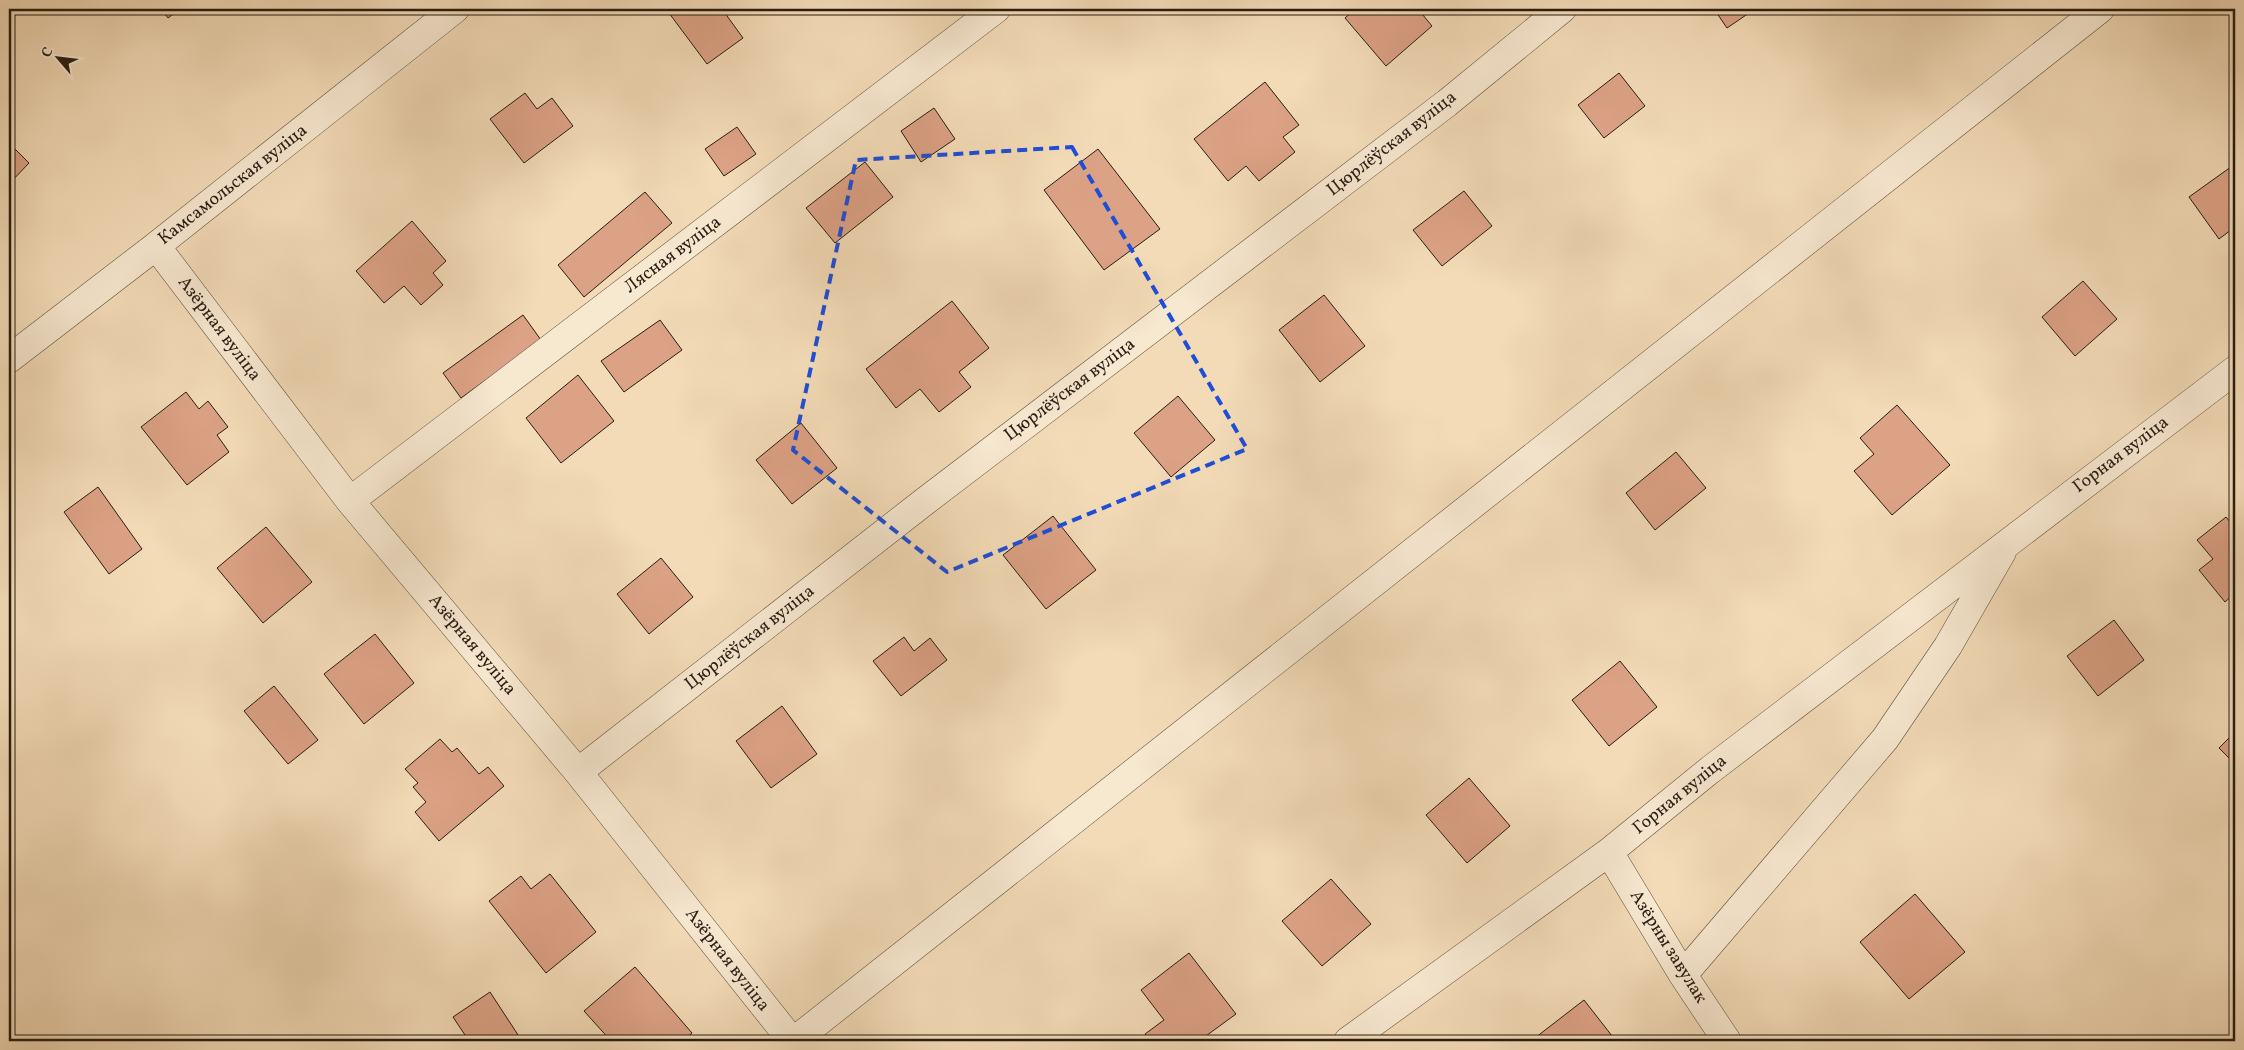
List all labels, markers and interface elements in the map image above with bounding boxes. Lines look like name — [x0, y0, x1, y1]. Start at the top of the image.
north arrow — [32, 32, 82, 82]
text: С — [37, 44, 58, 61]
street label: Цюрлёўская вуліца — [1322, 85, 1462, 203]
street label: Камсамольская вуліца — [153, 119, 313, 251]
street label: Лясная вуліца — [619, 210, 727, 300]
street label: Азёрная вуліца — [171, 271, 267, 387]
street label: Цюрлёўская вуліца — [999, 332, 1141, 448]
street label: Горная вуліца — [2068, 411, 2174, 499]
street label: Цюрлёўская вуліца — [680, 579, 820, 697]
street label: Азёрная вуліца — [422, 589, 522, 701]
street label: Горная вуліца — [1628, 749, 1732, 841]
street label: Азёрны завулак — [1623, 886, 1713, 1009]
street label: Азёрная вуліца — [679, 903, 775, 1017]

